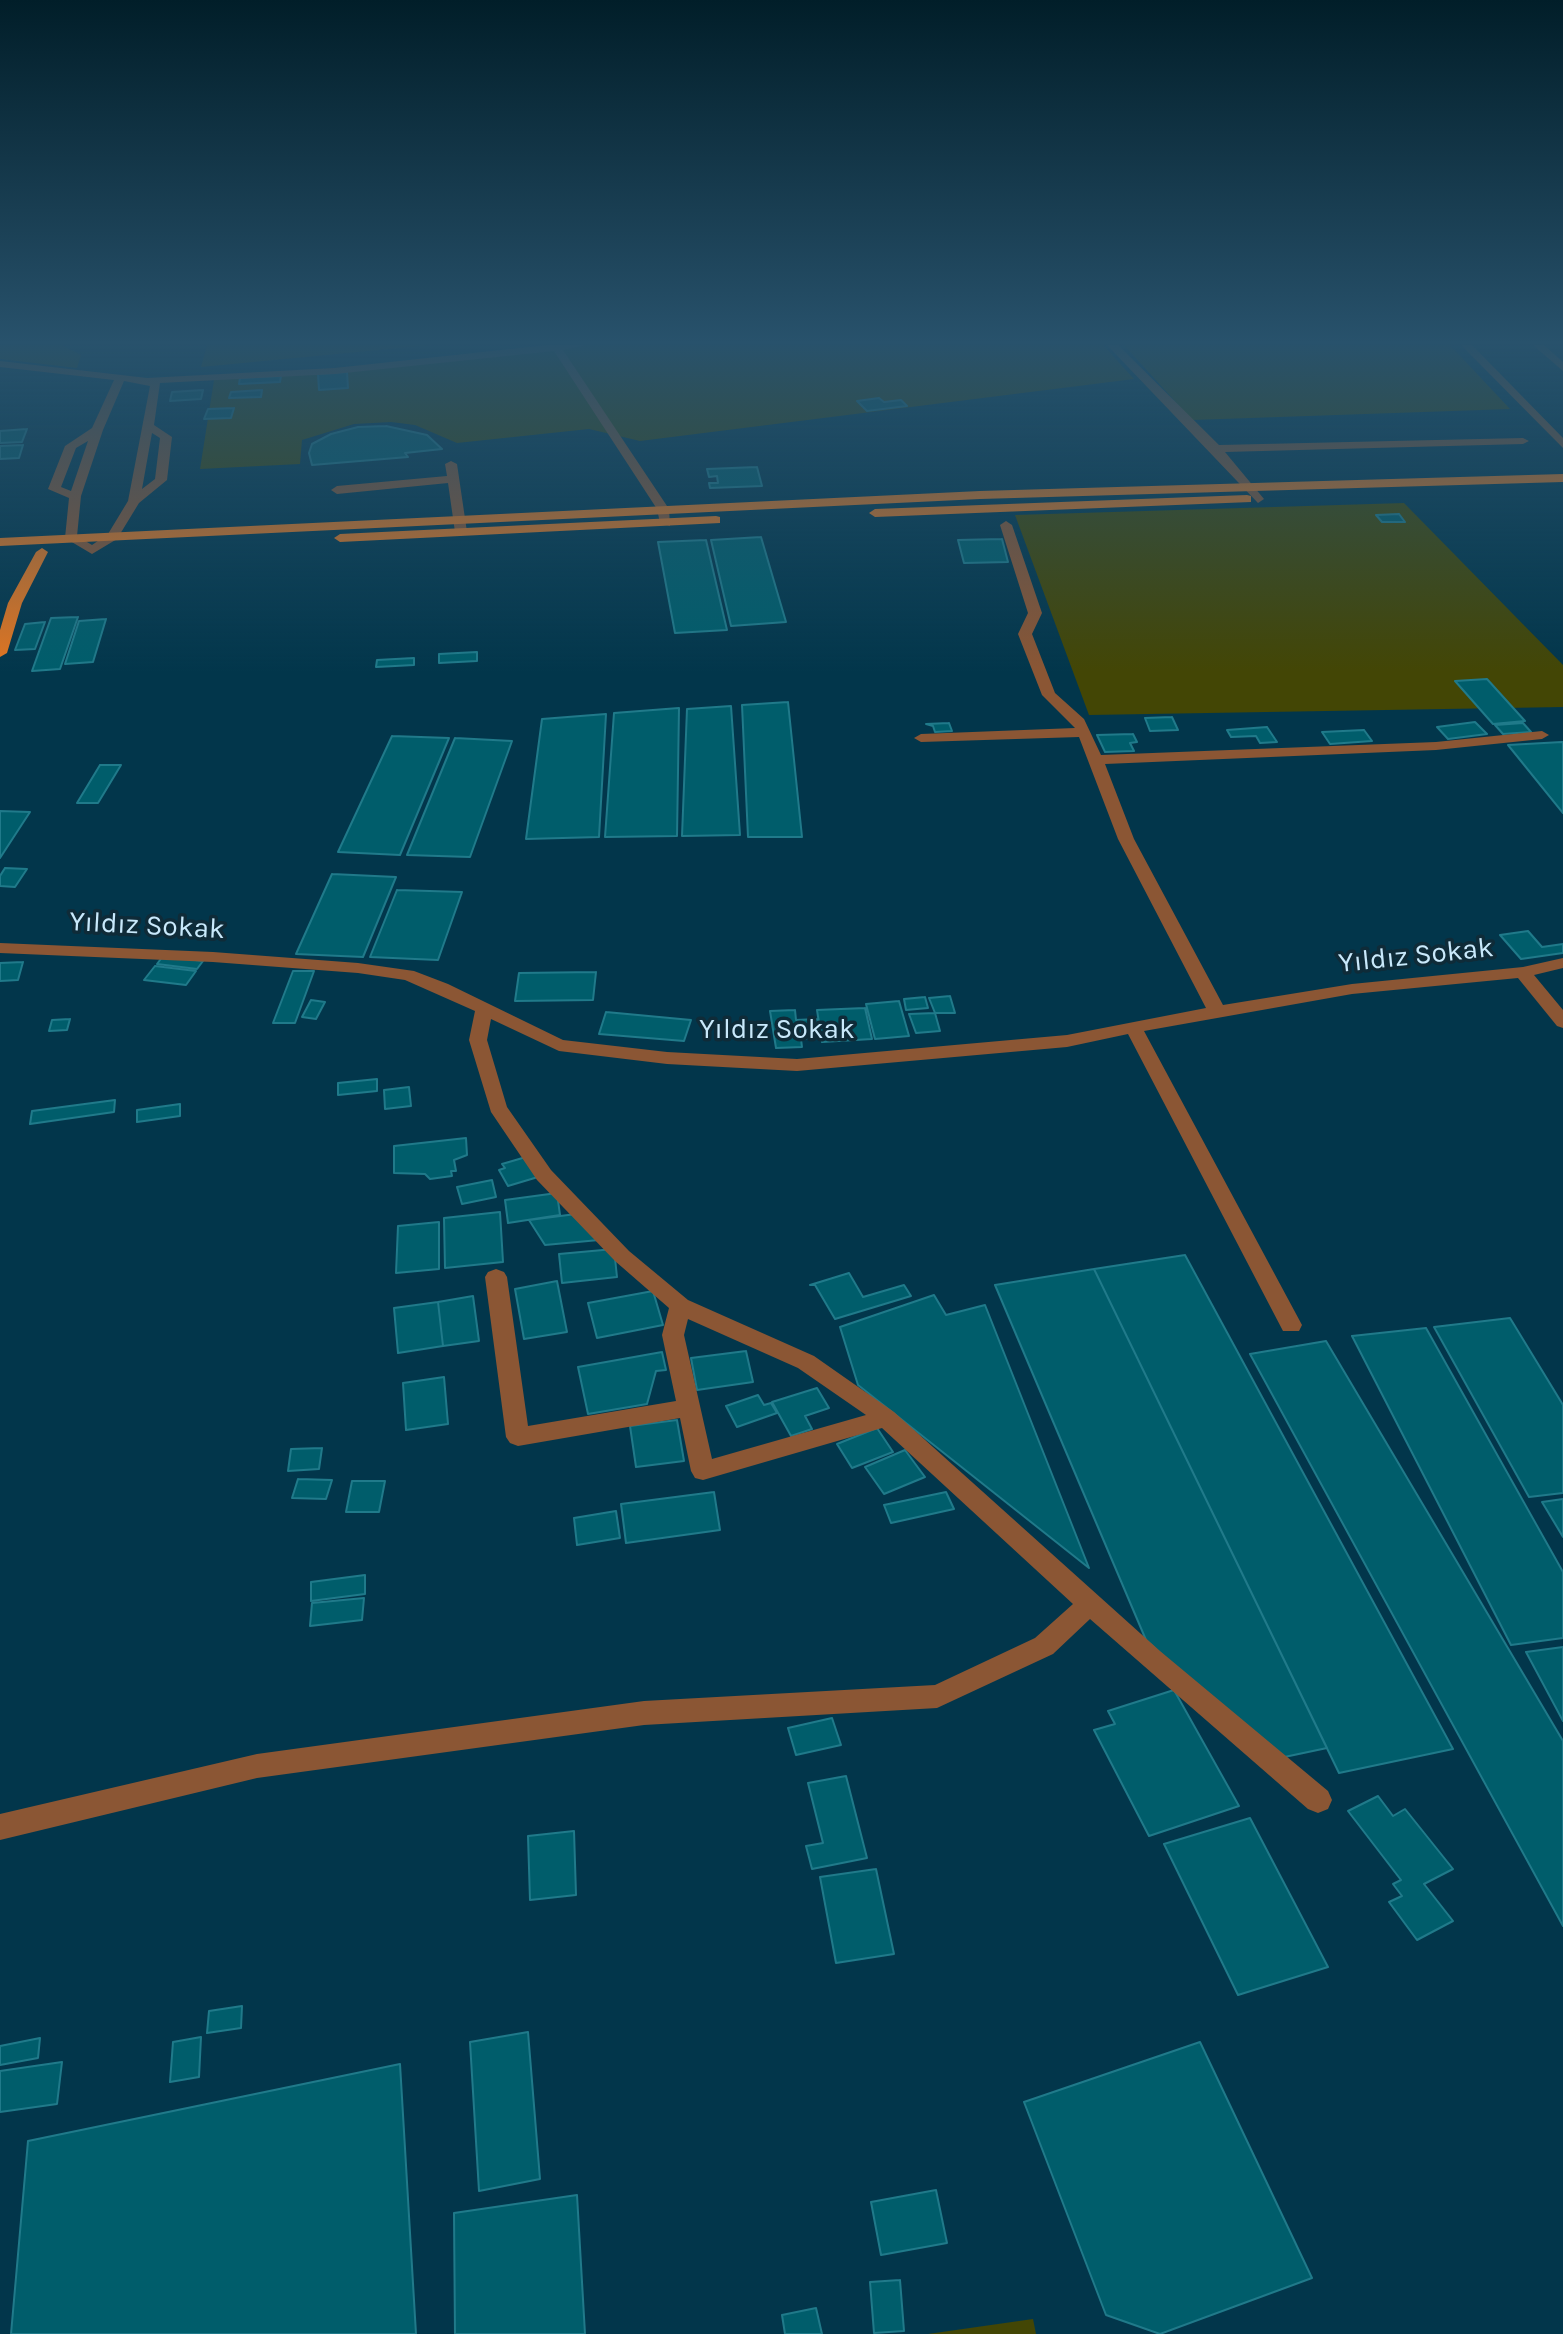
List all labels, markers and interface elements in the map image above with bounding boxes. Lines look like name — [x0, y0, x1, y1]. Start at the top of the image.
street label: Yıldız Sokak — [68, 905, 226, 947]
street label: Yıldız Sokak — [1337, 931, 1495, 981]
street label: Yıldız Sokak — [699, 1013, 855, 1047]

